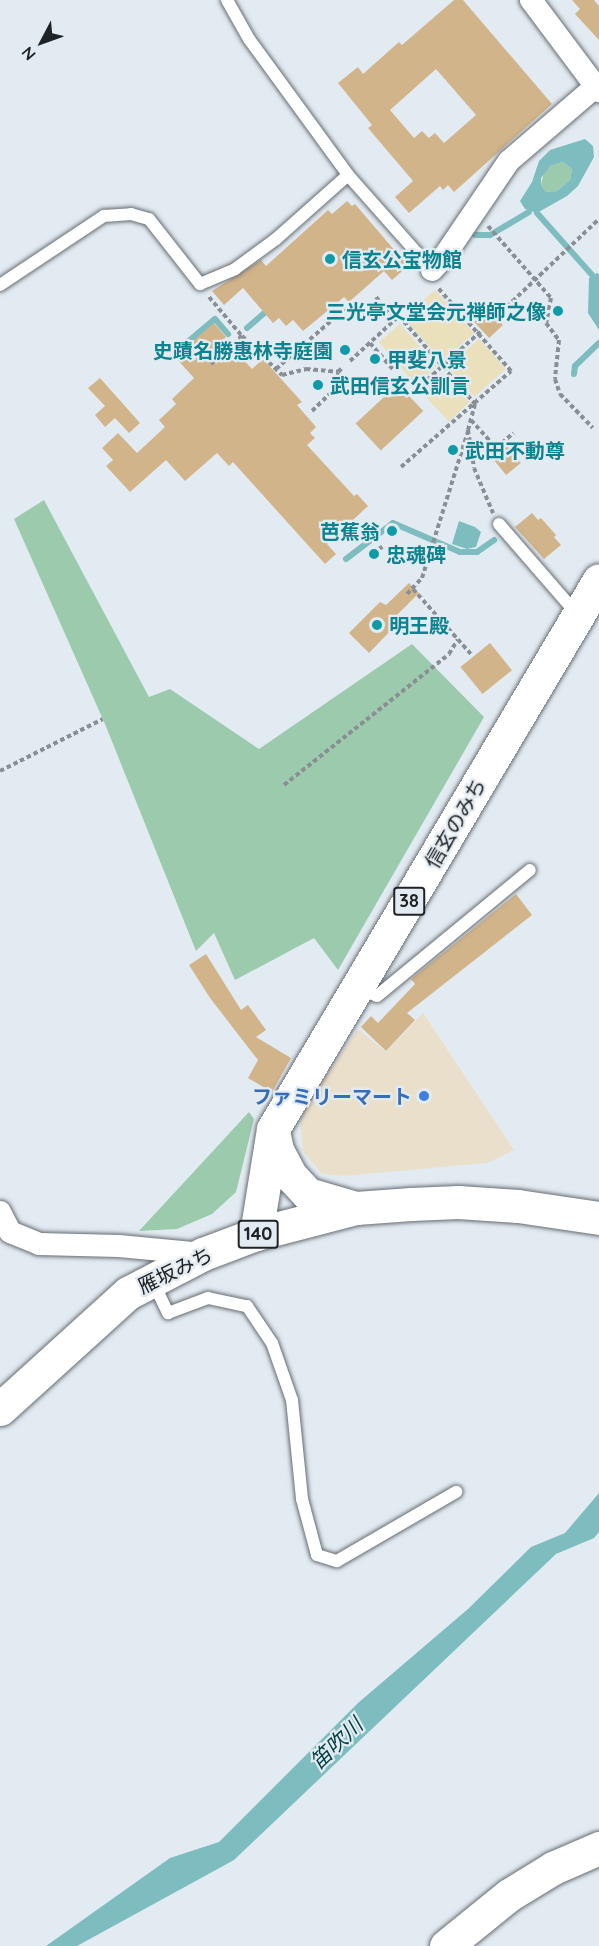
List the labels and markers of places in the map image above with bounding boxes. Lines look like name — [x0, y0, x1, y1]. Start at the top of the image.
place label: 信玄公宝物館 — [342, 247, 462, 271]
marker: 信玄公宝物館 — [323, 252, 337, 266]
place label: 三光亭文堂会元禅師之像 — [326, 299, 546, 323]
marker: 三光亭文堂会元禅師之像 — [551, 304, 565, 318]
place label: 史蹟名勝惠林寺庭園 — [153, 338, 333, 362]
marker: 史蹟名勝惠林寺庭園 — [338, 343, 352, 357]
place label: 甲斐八景 — [387, 347, 467, 371]
marker: 甲斐八景 — [368, 352, 382, 366]
place label: 武田信玄公訓言 — [330, 373, 470, 397]
marker: 武田信玄公訓言 — [311, 378, 325, 392]
place label: 武田不動尊 — [465, 438, 565, 462]
marker: 武田不動尊 — [446, 443, 460, 457]
place label: 芭蕉翁 — [320, 519, 380, 543]
marker: 芭蕉翁 — [385, 524, 399, 538]
place label: 忠魂碑 — [386, 542, 446, 566]
marker: 忠魂碑 — [367, 547, 381, 561]
place label: 明王殿 — [389, 613, 449, 637]
marker: 明王殿 — [370, 618, 384, 632]
place label: ファミリーマート — [252, 1084, 412, 1108]
marker: ファミリーマート — [417, 1089, 431, 1103]

